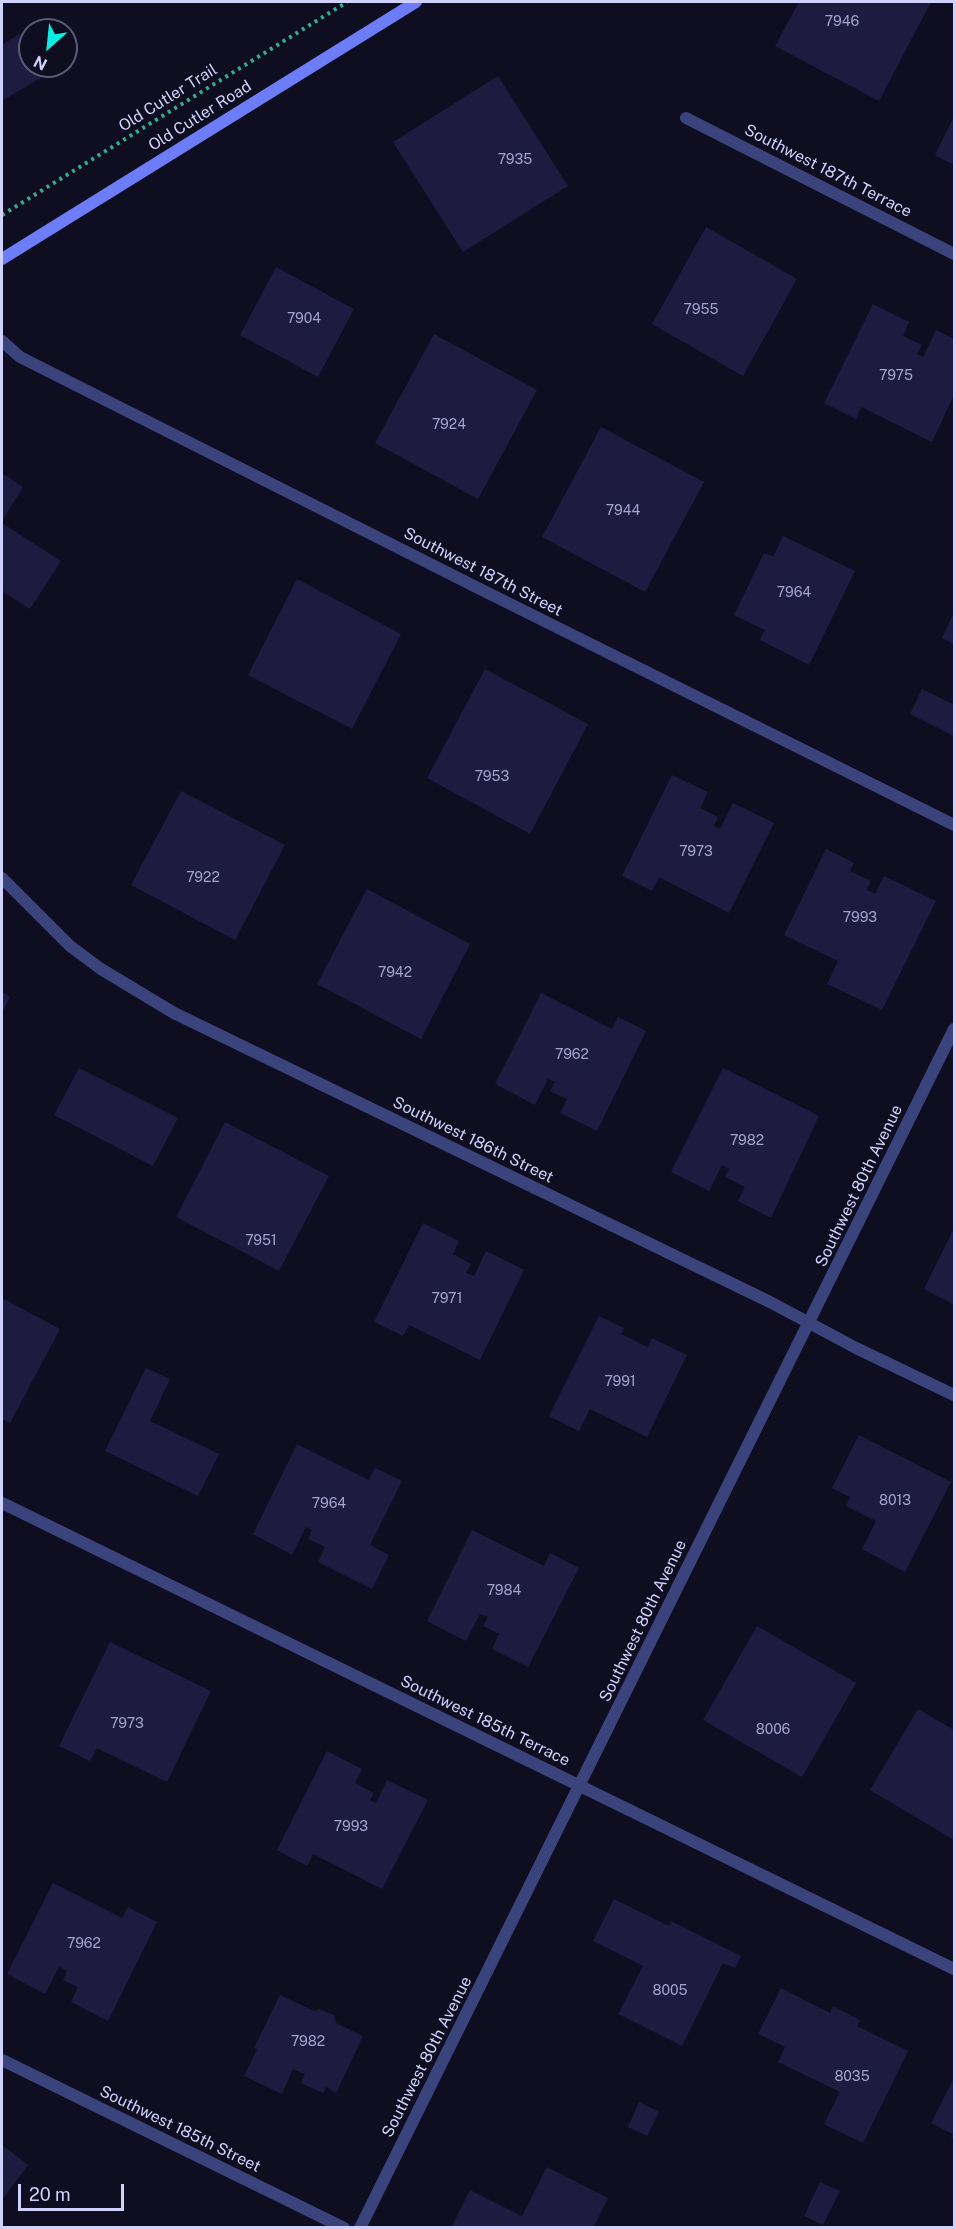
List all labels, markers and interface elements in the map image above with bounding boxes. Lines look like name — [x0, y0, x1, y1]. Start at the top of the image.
house number: 7946 — [825, 14, 859, 30]
north arrow — [18, 18, 78, 78]
text: N — [31, 51, 50, 74]
street label: Old Cutler Trail — [115, 60, 221, 136]
street label: Old Cutler Road — [145, 77, 255, 155]
street label: Southwest 187th Terrace — [741, 120, 915, 222]
house number: 7935 — [498, 152, 532, 168]
house number: 7955 — [684, 302, 718, 318]
house number: 7904 — [287, 311, 321, 327]
house number: 7975 — [879, 368, 913, 384]
house number: 7924 — [432, 417, 466, 433]
house number: 7944 — [606, 503, 640, 519]
street label: Southwest 187th Street — [400, 524, 566, 620]
house number: 7964 — [777, 585, 811, 601]
house number: 7953 — [475, 769, 509, 785]
house number: 7973 — [679, 844, 713, 860]
house number: 7922 — [186, 870, 220, 886]
house number: 7993 — [843, 910, 877, 926]
house number: 7942 — [378, 965, 412, 981]
house number: 7962 — [555, 1047, 589, 1063]
street label: Southwest 186th Street — [390, 1093, 556, 1187]
street label: Southwest 80th Avenue — [811, 1102, 907, 1270]
house number: 7982 — [730, 1133, 764, 1149]
house number: 7951 — [245, 1233, 277, 1249]
house number: 7971 — [432, 1291, 462, 1307]
house number: 7991 — [604, 1374, 636, 1390]
house number: 8013 — [879, 1493, 911, 1509]
house number: 7964 — [312, 1496, 346, 1512]
street label: Southwest 80th Avenue — [595, 1537, 691, 1705]
house number: 7984 — [487, 1583, 521, 1599]
street label: Southwest 185th Terrace — [397, 1672, 573, 1770]
house number: 7973 — [110, 1716, 144, 1732]
house number: 8006 — [756, 1722, 790, 1738]
house number: 7993 — [334, 1819, 368, 1835]
house number: 7962 — [67, 1936, 101, 1952]
street label: Southwest 80th Avenue — [378, 1973, 476, 2141]
house number: 8005 — [653, 1983, 687, 1999]
house number: 7982 — [291, 2034, 325, 2050]
house number: 8035 — [834, 2069, 870, 2085]
street label: Southwest 185th Street — [96, 2082, 264, 2176]
scale bar — [21, 2172, 128, 2210]
text: 20 m — [29, 2184, 71, 2205]

